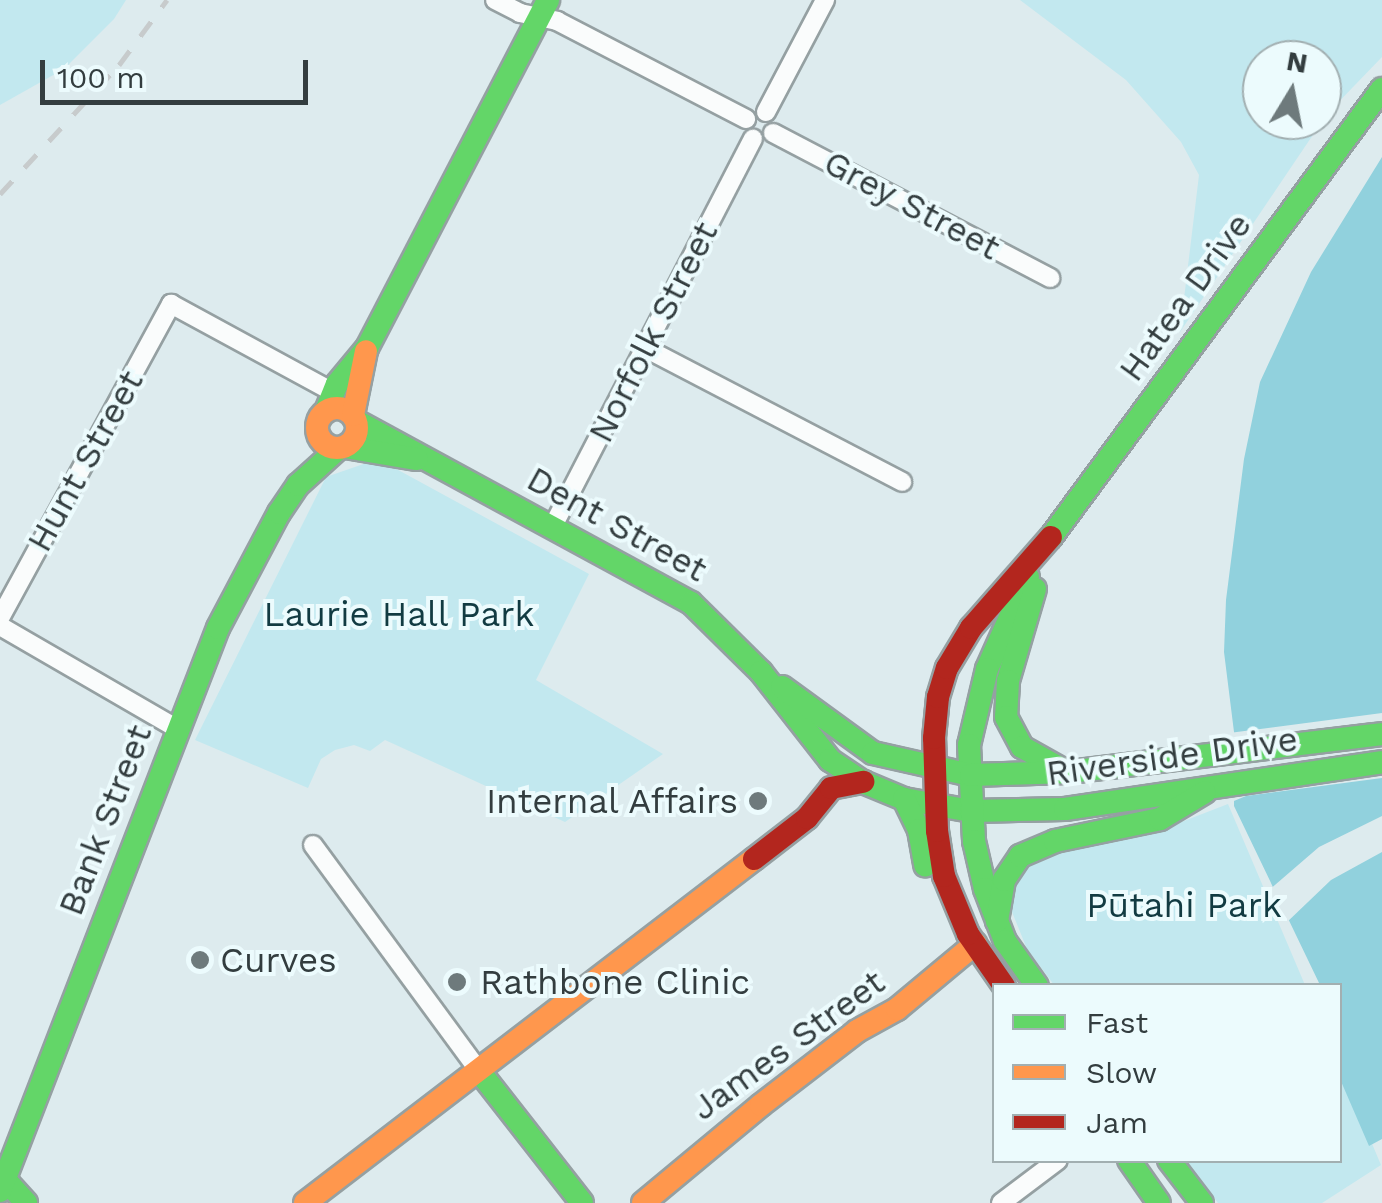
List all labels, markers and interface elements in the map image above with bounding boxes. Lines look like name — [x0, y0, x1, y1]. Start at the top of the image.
scale bar — [45, 40, 312, 102]
north arrow — [1242, 40, 1342, 140]
text: N — [1284, 44, 1310, 80]
text: 100 m — [57, 60, 145, 95]
street label: Grey Street — [817, 141, 1007, 269]
street label: Hatea Drive — [1110, 204, 1260, 390]
street label: Norfolk Street — [579, 214, 727, 450]
street label: Hunt Street — [18, 363, 152, 559]
street label: Dent Street — [520, 457, 714, 591]
park label: Laurie Hall Park — [263, 593, 535, 635]
street label: Bank Street — [49, 718, 161, 922]
street label: Riverside Drive — [1044, 718, 1300, 794]
place label: Internal Affairs — [483, 780, 738, 822]
marker: Internal Affairs — [747, 790, 769, 812]
park label: Pūtahi Park — [1086, 884, 1282, 926]
place label: Curves — [220, 939, 337, 981]
marker: Curves — [189, 949, 211, 971]
place label: Rathbone Clinic — [480, 961, 750, 1003]
street label: James Street — [683, 961, 893, 1129]
marker: Rathbone Clinic — [444, 969, 470, 995]
legend — [992, 983, 1342, 1163]
text: Fast — [1086, 1005, 1148, 1040]
text: Slow — [1086, 1055, 1157, 1090]
text: Jam — [1086, 1105, 1148, 1140]

